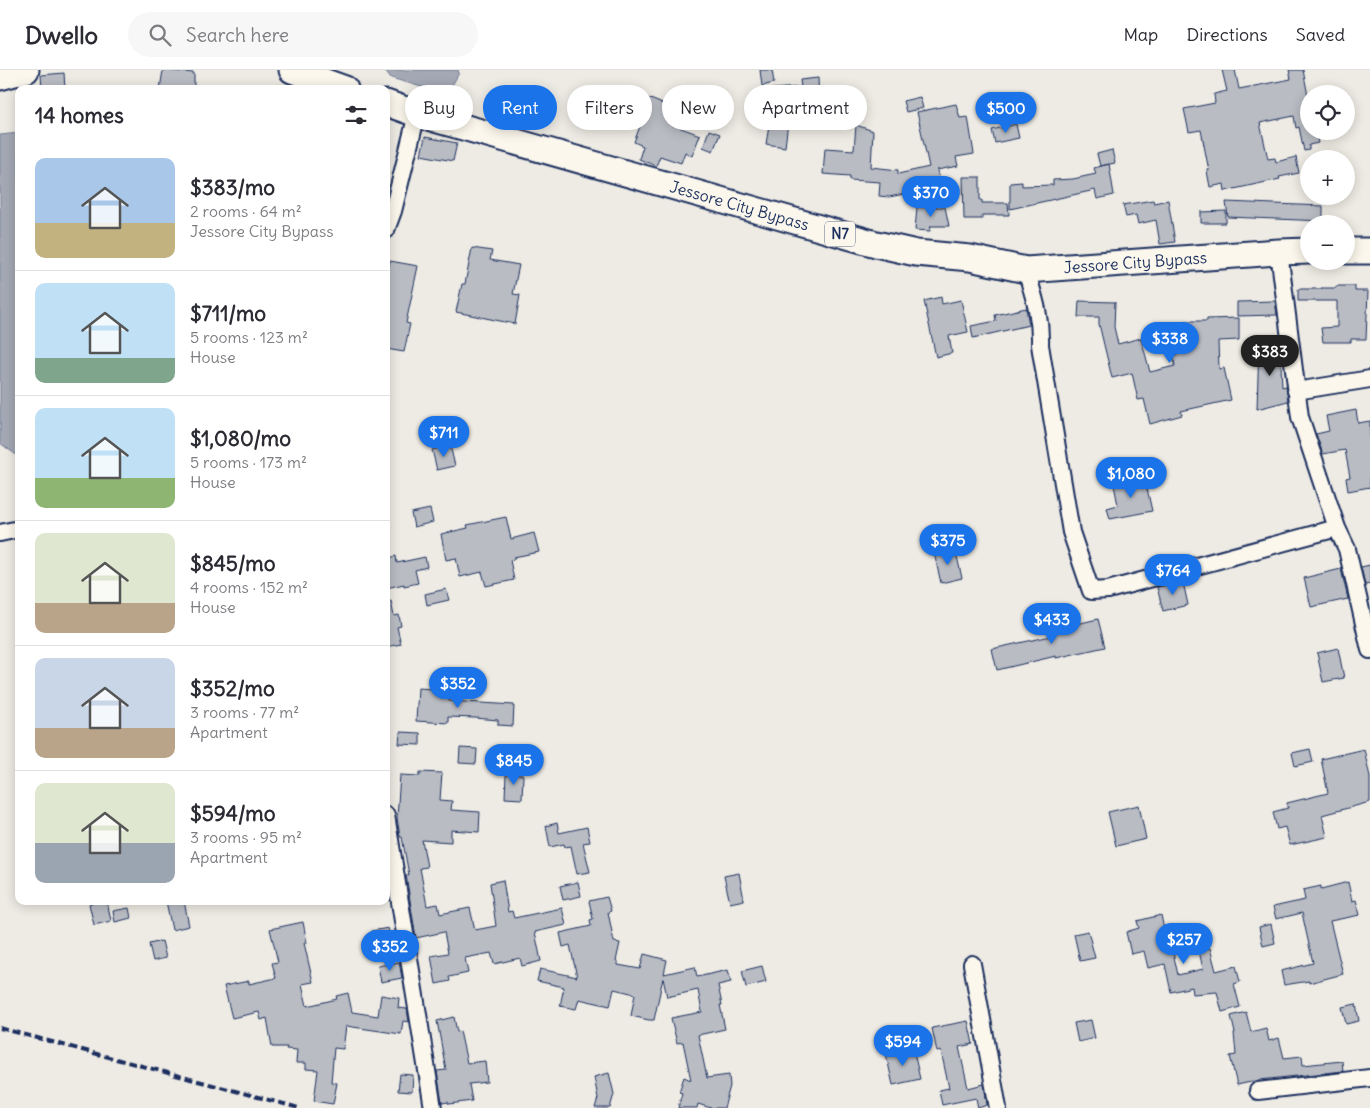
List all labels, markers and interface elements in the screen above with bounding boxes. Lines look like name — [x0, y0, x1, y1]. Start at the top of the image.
search box — [128, 12, 478, 57]
text: Dwello — [25, 20, 98, 50]
icon: search — [146, 21, 174, 49]
text: Search here — [186, 23, 289, 47]
text: Map — [1123, 23, 1158, 46]
text: Directions — [1186, 23, 1268, 46]
text: Saved — [1296, 23, 1345, 46]
chip: Buy — [405, 85, 473, 130]
chip: Rent — [483, 85, 557, 130]
chip: Filters — [567, 85, 652, 130]
chip: New — [662, 85, 734, 130]
chip: Apartment — [744, 85, 867, 130]
map controls — [1300, 85, 1355, 270]
button: locate — [1300, 85, 1355, 140]
pin: $500 — [976, 92, 1036, 134]
text: $500 — [986, 98, 1026, 118]
icon: filters — [342, 101, 370, 129]
text: 14 homes — [35, 102, 124, 129]
button: + — [1300, 150, 1355, 205]
text: $383/mo — [190, 174, 275, 201]
street label: Jessore City Bypass — [668, 176, 811, 235]
pin: $370 — [901, 176, 961, 218]
icon: home — [75, 178, 135, 238]
text: $370 — [913, 182, 949, 202]
text: 2 rooms · 64 m² — [190, 201, 302, 221]
button: − — [1300, 215, 1355, 270]
text: Jessore City Bypass — [190, 221, 334, 241]
road number: N7 — [825, 222, 855, 246]
street label: Jessore City Bypass — [1063, 247, 1208, 277]
text: $711/mo — [190, 300, 266, 327]
icon: home — [75, 303, 135, 363]
pin: $338 — [1140, 322, 1200, 364]
text: 5 rooms · 123 m² — [190, 327, 308, 347]
text: $338 — [1152, 328, 1188, 348]
pin: $383 — [1240, 334, 1300, 377]
text: $383 — [1252, 341, 1288, 361]
text: House — [190, 347, 236, 367]
pin: $711 — [414, 416, 474, 458]
text: $711 — [429, 422, 459, 442]
text: $1,080/mo — [190, 425, 291, 452]
icon: home — [75, 428, 135, 488]
text: 5 rooms · 173 m² — [190, 452, 307, 472]
pin: $1,080 — [1090, 456, 1172, 499]
text: $1,080 — [1107, 463, 1155, 483]
text: House — [190, 472, 236, 492]
pin: $375 — [918, 524, 978, 566]
text: $375 — [931, 530, 966, 550]
text: $845/mo — [190, 550, 276, 577]
icon: home — [75, 553, 135, 613]
pin: $764 — [1143, 554, 1203, 596]
text: $764 — [1156, 560, 1190, 580]
text: 4 rooms · 152 m² — [190, 577, 308, 597]
text: House — [190, 597, 236, 617]
pin: $433 — [1022, 602, 1082, 645]
text: $433 — [1034, 609, 1070, 629]
pin: $352 — [428, 666, 488, 709]
text: $352 — [440, 673, 476, 693]
text: $352/mo — [190, 675, 275, 702]
icon: home — [75, 678, 135, 738]
text: 3 rooms · 77 m² — [190, 702, 299, 722]
text: Apartment — [190, 722, 268, 742]
pin: $845 — [484, 744, 544, 786]
text: $845 — [496, 750, 532, 770]
text: $594/mo — [190, 800, 276, 827]
icon: home — [75, 803, 135, 863]
text: 3 rooms · 95 m² — [190, 827, 302, 847]
text: Apartment — [190, 847, 268, 867]
pin: $257 — [1154, 922, 1214, 965]
text: $257 — [1167, 929, 1201, 949]
pin: $352 — [360, 930, 420, 972]
text: $352 — [372, 936, 408, 956]
pin: $594 — [873, 1024, 933, 1067]
text: $594 — [885, 1031, 921, 1051]

